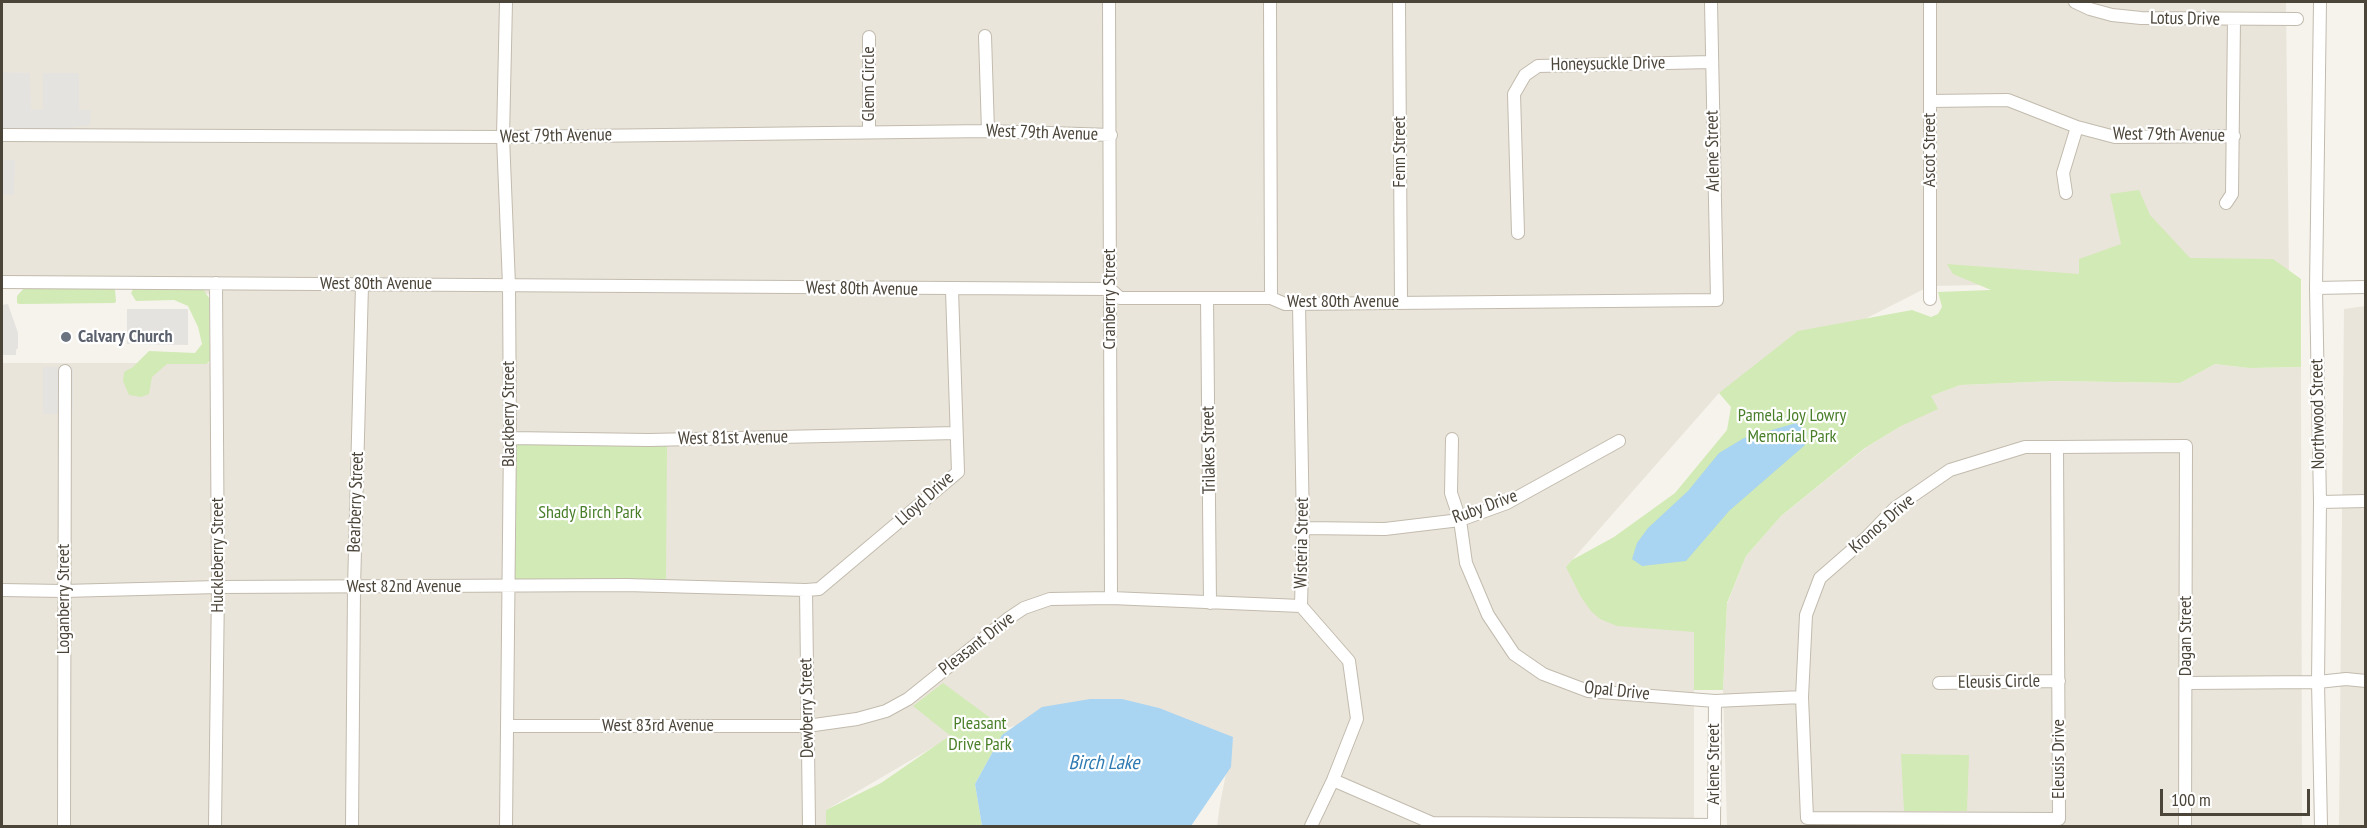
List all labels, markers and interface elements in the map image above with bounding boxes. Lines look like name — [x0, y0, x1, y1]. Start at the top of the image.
street label: Lotus Drive — [2150, 8, 2220, 30]
street label: Glenn Circle — [858, 46, 880, 122]
street label: Honeysuckle Drive — [1550, 52, 1666, 76]
street label: Arlene Street — [1701, 110, 1725, 192]
street label: Ascot Street — [1919, 113, 1941, 187]
street label: Fenn Street — [1389, 116, 1411, 188]
street label: West 79th Avenue — [986, 120, 1098, 146]
street label: West 79th Avenue — [2113, 123, 2225, 147]
street label: West 79th Avenue — [500, 124, 612, 148]
street label: Cranberry Street — [1099, 249, 1121, 349]
street label: West 80th Avenue — [320, 273, 432, 295]
street label: West 80th Avenue — [806, 277, 918, 301]
street label: West 80th Avenue — [1287, 291, 1399, 313]
place label: Calvary Church — [78, 326, 173, 348]
marker: Calvary Church — [59, 330, 73, 344]
street label: Northwood Street — [2306, 359, 2330, 469]
street label: Blackberry Street — [498, 361, 520, 467]
park label: Pamela Joy Lowry Memorial Park — [1738, 405, 1846, 448]
street label: Trilakes Street — [1197, 406, 1221, 494]
street label: West 81st Avenue — [678, 426, 788, 450]
street label: Bearberry Street — [343, 451, 369, 553]
street label: Lloyd Drive — [892, 467, 958, 531]
street label: Ruby Drive — [1450, 485, 1520, 529]
street label: Kronos Drive — [1845, 490, 1919, 558]
street label: Huckleberry Street — [207, 497, 229, 613]
street label: Wisteria Street — [1290, 497, 1314, 589]
park label: Shady Birch Park — [538, 502, 642, 524]
street label: Loganberry Street — [53, 544, 75, 654]
street label: West 82nd Avenue — [347, 576, 461, 598]
street label: Dagan Street — [2175, 596, 2197, 676]
street label: Pleasant Drive — [935, 608, 1019, 680]
street label: Dewberry Street — [795, 658, 819, 758]
street label: Eleusis Circle — [1958, 670, 2040, 694]
street label: Opal Drive — [1583, 677, 1651, 705]
park label: Pleasant Drive Park — [948, 713, 1012, 756]
street label: West 83rd Avenue — [602, 715, 714, 737]
street label: Eleusis Drive — [2048, 719, 2070, 799]
street label: Arlene Street — [1703, 723, 1725, 805]
water label: Birch Lake — [1068, 751, 1140, 775]
scale bar — [2163, 777, 2313, 815]
text: 100 m — [2171, 788, 2211, 811]

